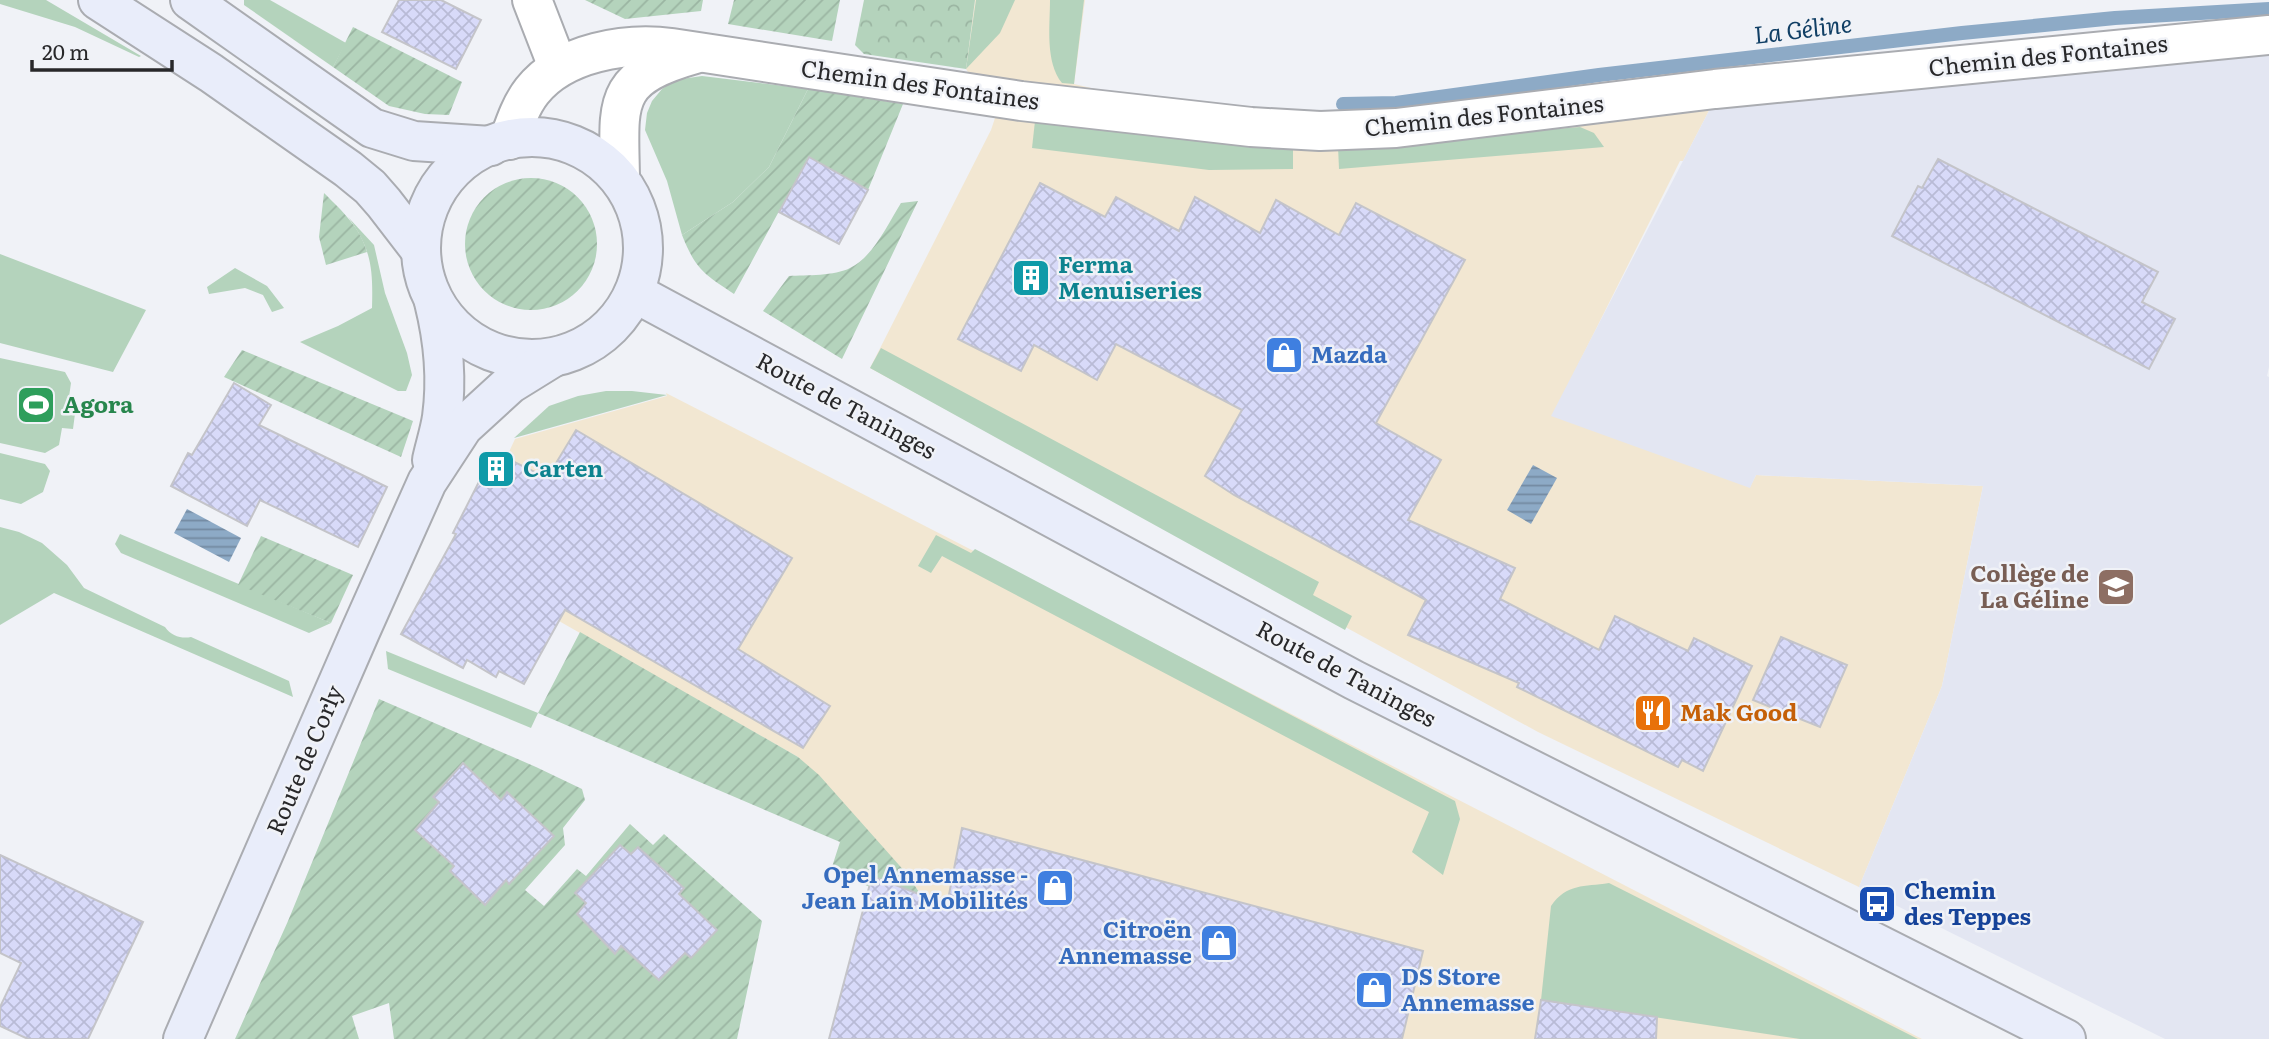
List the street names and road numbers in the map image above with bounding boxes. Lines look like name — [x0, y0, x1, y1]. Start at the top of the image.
street label: Chemin des Fontaines — [1927, 25, 2169, 83]
street label: Chemin des Fontaines — [799, 49, 1042, 117]
street label: Chemin des Fontaines — [1363, 85, 1605, 143]
street label: Route de Taninges — [751, 342, 943, 466]
street label: Route de Taninges — [1251, 610, 1443, 734]
street label: Route de Corly — [256, 679, 350, 839]

